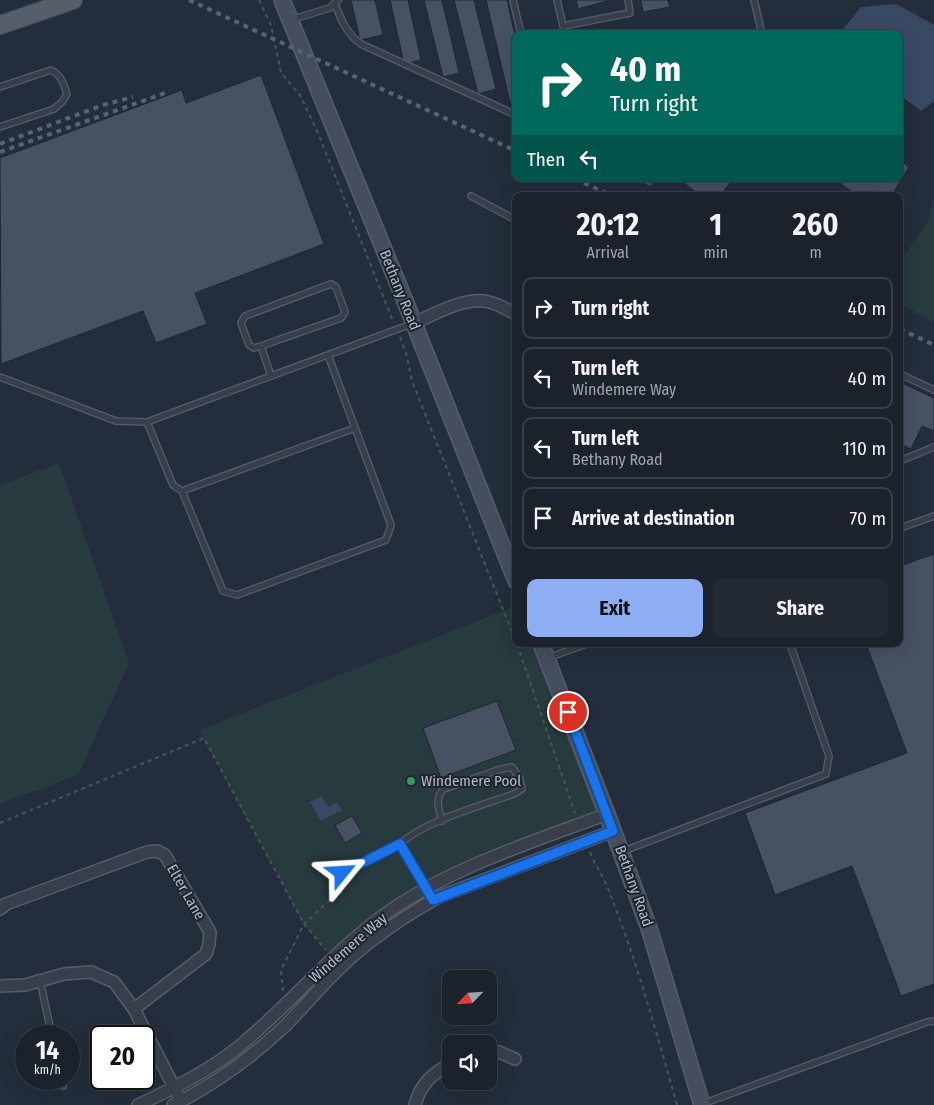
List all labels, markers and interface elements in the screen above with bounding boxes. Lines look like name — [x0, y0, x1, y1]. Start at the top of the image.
text: 40 m — [610, 48, 681, 90]
icon: right — [527, 50, 592, 115]
text: Turn right — [610, 90, 698, 117]
icon: left — [575, 145, 603, 173]
text: Then — [527, 148, 565, 171]
text: 20:12 — [576, 207, 639, 243]
text: 1 — [709, 207, 722, 243]
text: 260 — [793, 207, 839, 243]
text: Arrival — [587, 243, 629, 262]
text: min — [703, 243, 728, 262]
text: m — [809, 243, 822, 262]
street label: Bethany Road — [376, 247, 424, 333]
icon: right — [529, 294, 557, 322]
text: Turn right — [572, 297, 649, 320]
text: 40 m — [848, 297, 886, 320]
text: Turn left — [572, 357, 639, 380]
icon: left — [529, 364, 557, 392]
text: 40 m — [848, 367, 886, 390]
text: Windemere Way — [572, 380, 676, 399]
text: Turn left — [572, 427, 639, 450]
icon: left — [529, 434, 557, 462]
text: 110 m — [842, 437, 886, 460]
text: Bethany Road — [572, 450, 663, 469]
icon: arrive — [529, 504, 557, 532]
text: Arrive at destination — [572, 507, 735, 530]
text: 70 m — [850, 507, 886, 530]
button: Exit — [527, 579, 703, 637]
button: Share — [713, 579, 888, 637]
pin — [547, 691, 589, 733]
icon: arrive — [554, 698, 582, 726]
place label: Windemere Pool — [421, 772, 521, 790]
marker: Windemere Pool — [405, 775, 417, 787]
street label: Bethany Road — [611, 843, 657, 929]
position arrow — [315, 846, 367, 898]
street label: Elter Lane — [163, 861, 209, 923]
street label: Windemere Way — [305, 909, 391, 987]
north arrow — [442, 970, 498, 1025]
map controls — [442, 970, 497, 1090]
speed limit sign: 20 — [90, 1025, 155, 1090]
button: sound — [442, 1035, 497, 1090]
text: 14 — [36, 1036, 59, 1066]
text: km/h — [34, 1063, 61, 1077]

